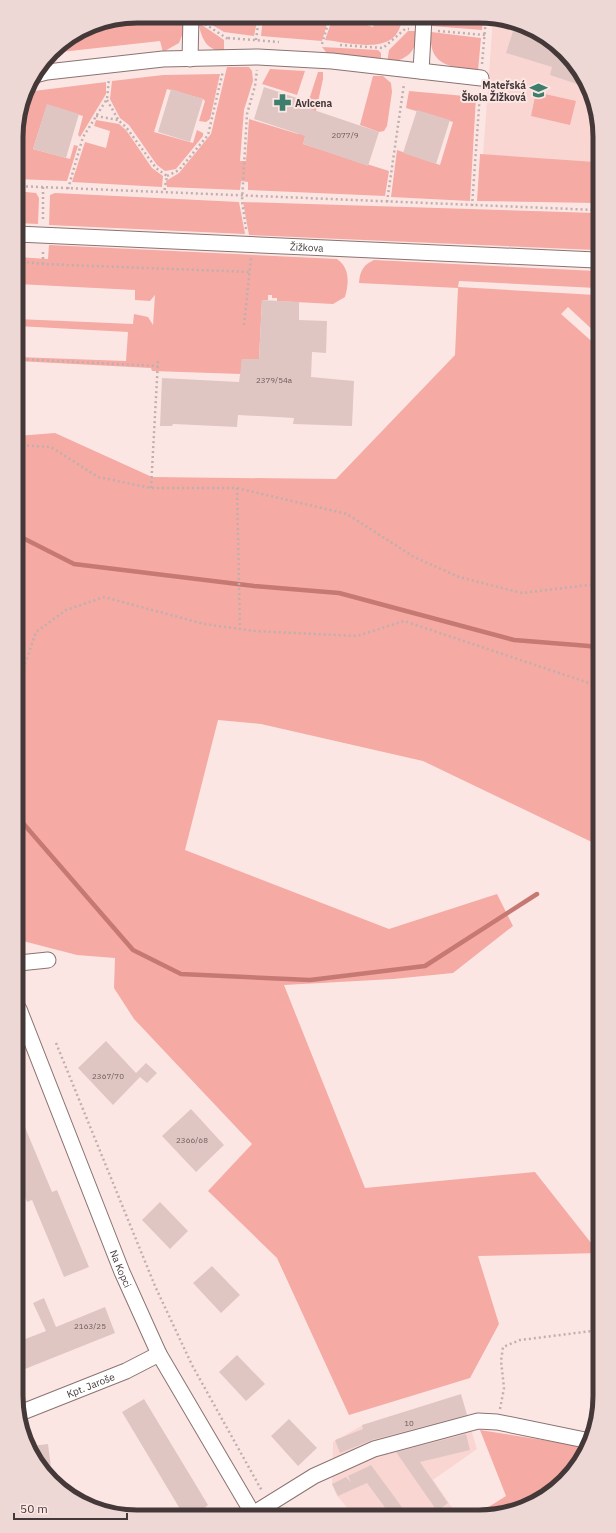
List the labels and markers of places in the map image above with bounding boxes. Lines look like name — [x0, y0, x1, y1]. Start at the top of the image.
place label: Mateřská Škola Žižková — [461, 79, 526, 104]
school or university icon: Mateřská Škola Žižková — [529, 81, 549, 101]
pharmacy icon: Avicena — [272, 93, 292, 113]
place label: Avicena — [295, 97, 332, 110]

